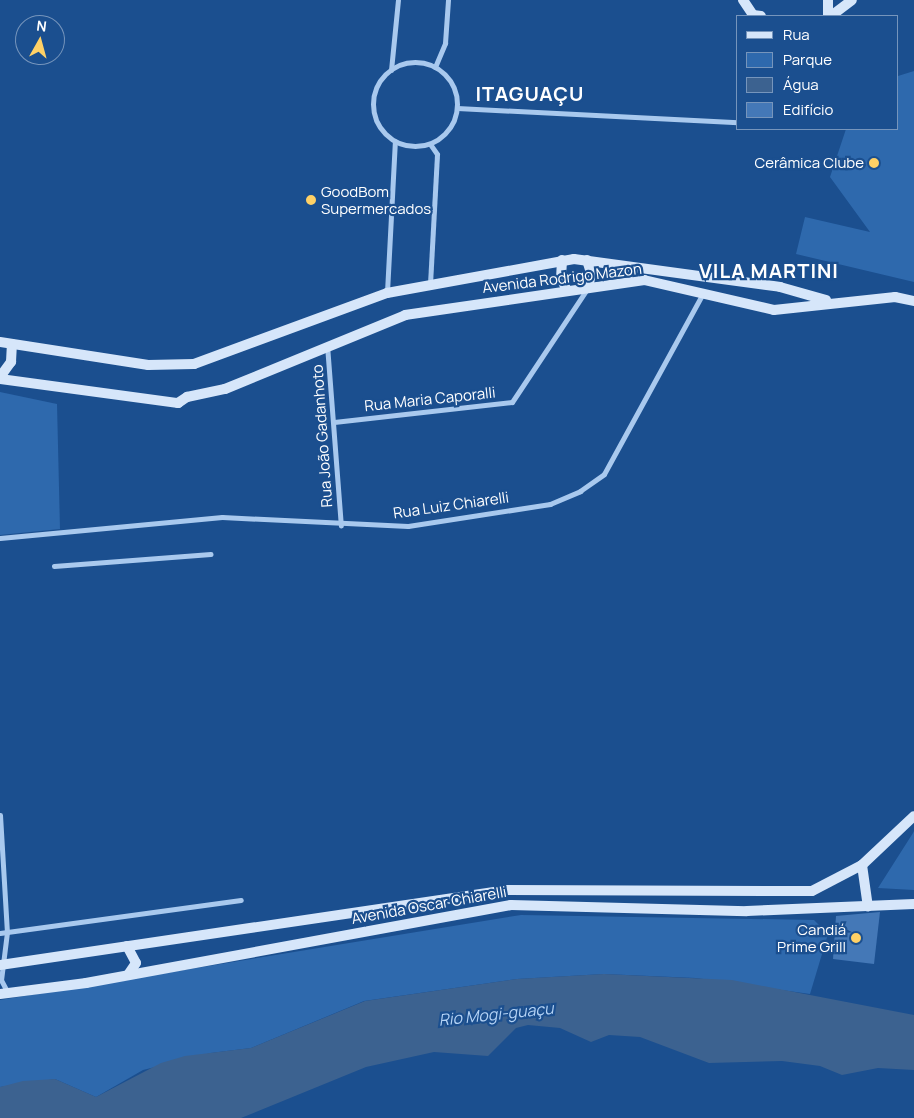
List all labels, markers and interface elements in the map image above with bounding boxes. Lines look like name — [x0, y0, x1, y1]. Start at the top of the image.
north arrow — [15, 15, 65, 65]
legend — [736, 15, 899, 130]
text: N — [36, 16, 48, 36]
text: Rua — [783, 24, 810, 45]
text: Parque — [783, 49, 832, 70]
text: Água — [783, 74, 819, 95]
district label: ITAGUAÇU — [475, 81, 585, 105]
text: Edifício — [783, 99, 833, 120]
place label: Cerâmica Clube — [754, 154, 864, 172]
marker: Cerâmica Clube — [868, 157, 880, 169]
place label: GoodBom Supermercados — [321, 182, 431, 217]
marker: GoodBom Supermercados — [305, 194, 317, 206]
district label: VILA MARTINI — [698, 258, 840, 282]
street label: Avenida Rodrigo Mazon — [481, 259, 643, 297]
street label: Rua João Gadanhoto — [308, 364, 336, 508]
street label: Rua Maria Caporalli — [364, 383, 496, 415]
street label: Rua Luiz Chiarelli — [392, 488, 510, 522]
street label: Avenida Oscar Chiarelli — [350, 882, 508, 928]
place label: Candiá Prime Grill — [777, 920, 846, 955]
marker: Candiá Prime Grill — [850, 932, 862, 944]
water label: Rio Mogi-guaçu — [438, 998, 554, 1030]

